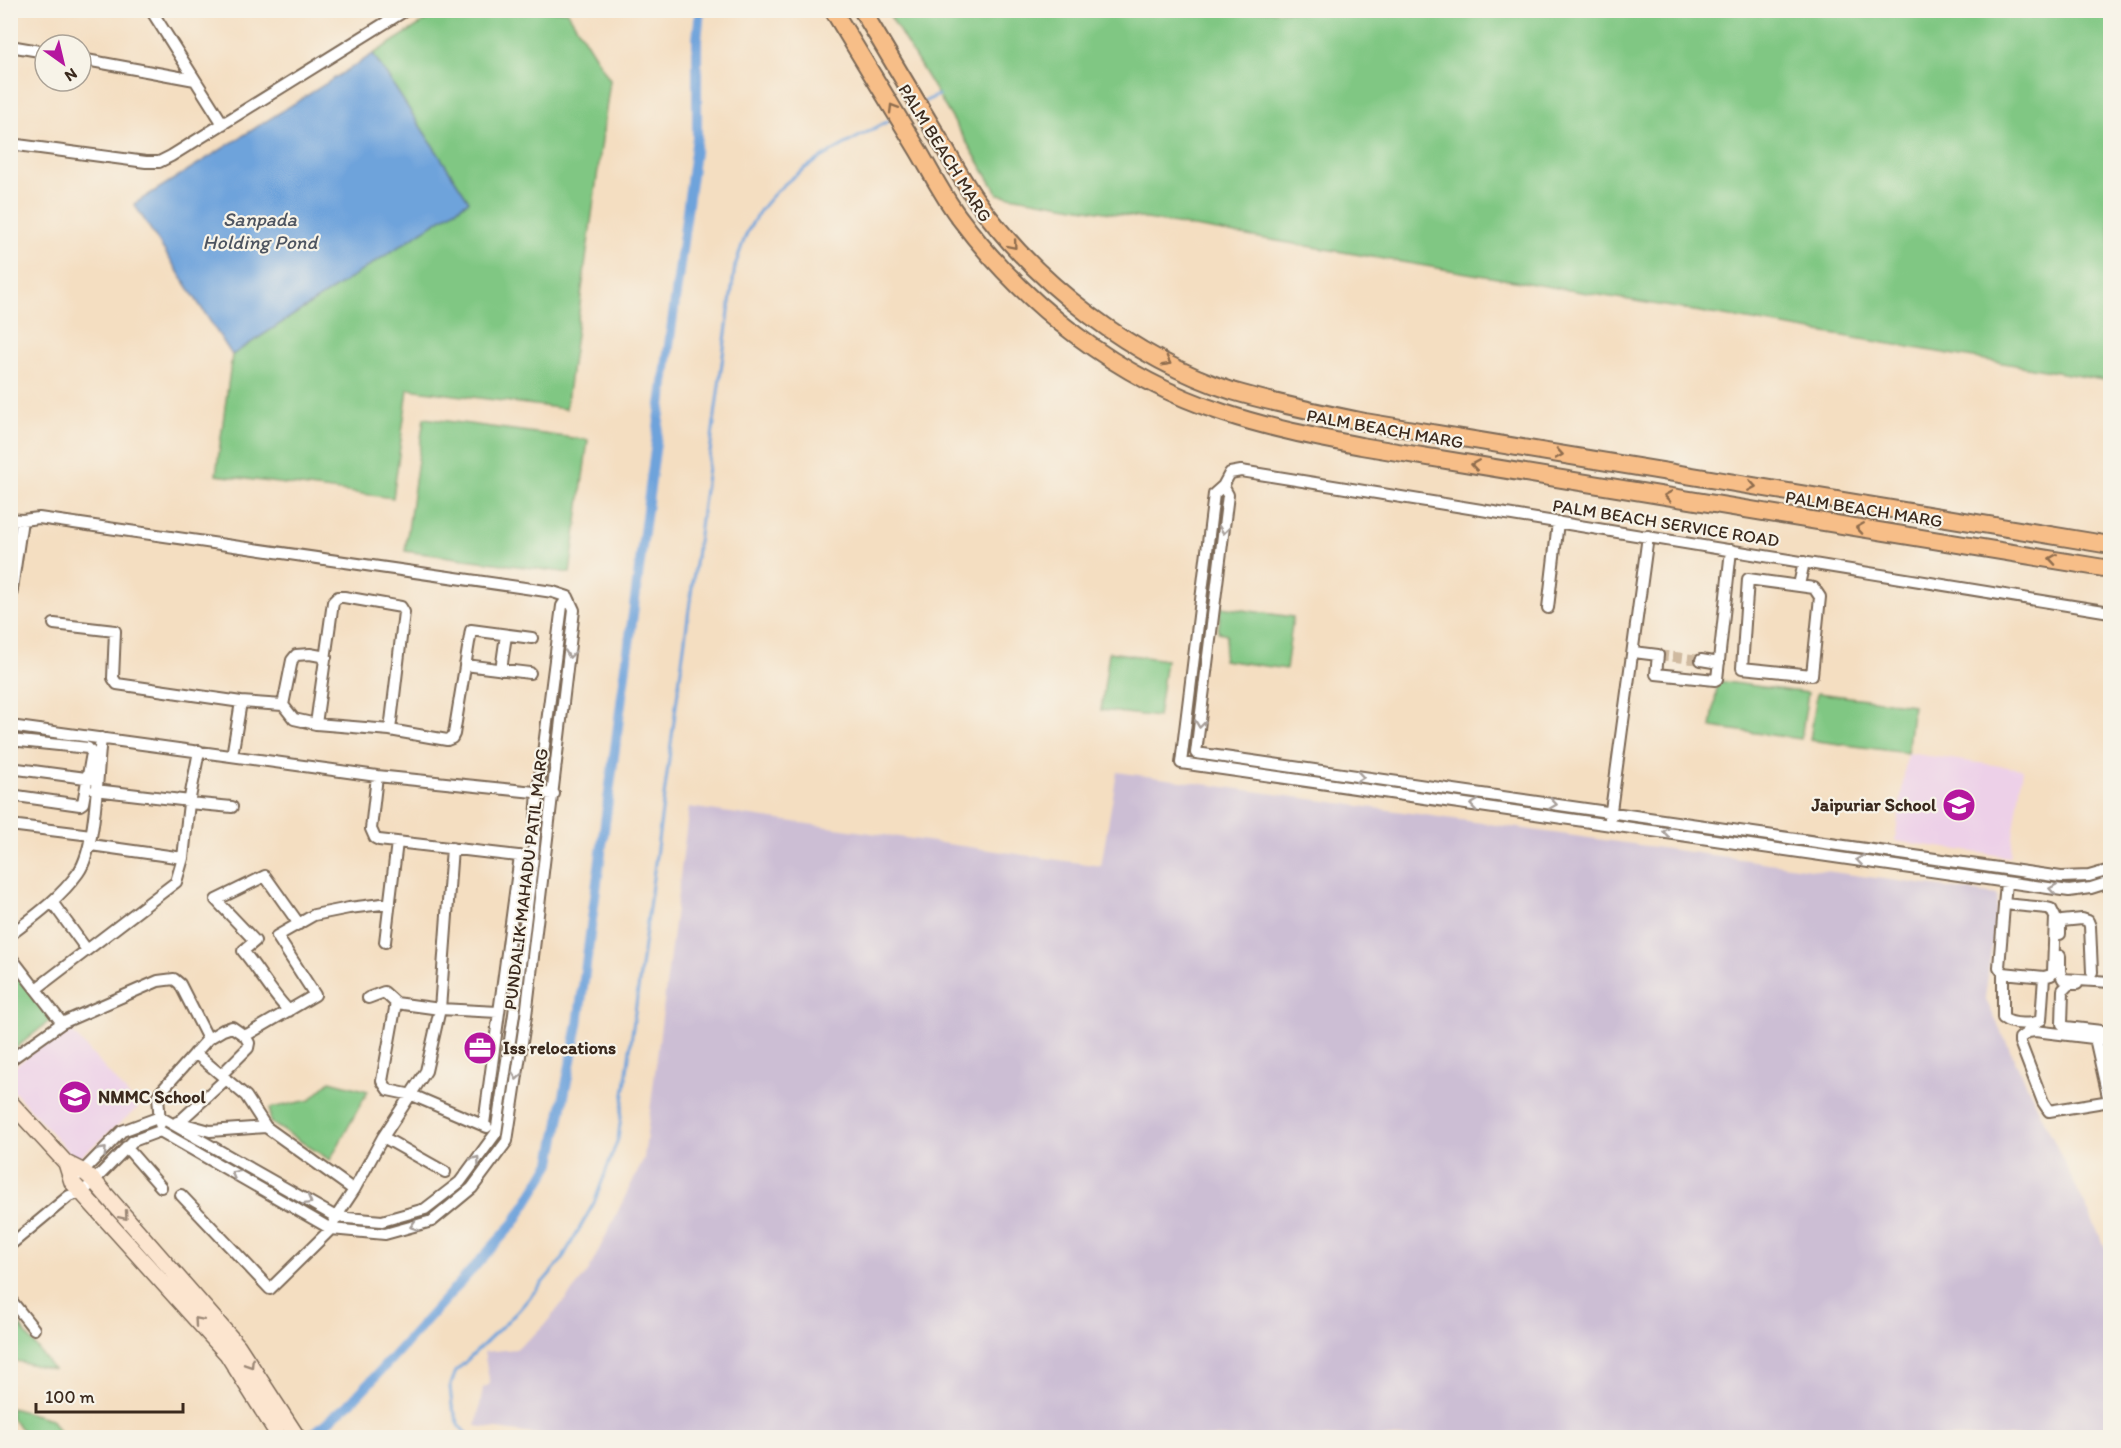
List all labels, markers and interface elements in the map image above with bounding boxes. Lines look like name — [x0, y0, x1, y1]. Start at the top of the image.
north arrow — [33, 33, 93, 93]
text: N — [61, 64, 81, 86]
street label: PALM BEACH MARG — [894, 80, 996, 226]
one-way arrow — [888, 104, 900, 114]
water label: Sanpada Holding Pond — [203, 207, 320, 254]
one-way arrow — [1005, 238, 1016, 249]
one-way arrow — [1160, 355, 1171, 366]
street label: PALM BEACH MARG — [1305, 404, 1465, 454]
one-way arrow — [1554, 447, 1564, 460]
one-way arrow — [1471, 459, 1480, 471]
one-way arrow — [1747, 479, 1756, 491]
street label: PALM BEACH MARG — [1784, 486, 1944, 532]
one-way arrow — [1663, 491, 1673, 503]
street label: PALM BEACH SERVICE ROAD — [1551, 494, 1781, 552]
one-way arrow — [1856, 522, 1866, 535]
one-way arrow — [1218, 526, 1231, 535]
one-way arrow — [2048, 554, 2057, 566]
one-way arrow — [564, 649, 576, 658]
one-way arrow — [1194, 719, 1207, 728]
street label: PUNDALIK MAHADU PATIL MARG — [499, 747, 553, 1011]
one-way arrow — [1356, 770, 1365, 782]
school or university icon: Jaipuriar School — [1941, 787, 1977, 823]
place label: Jaipuriar School — [1810, 794, 1937, 816]
one-way arrow — [1549, 798, 1558, 810]
one-way arrow — [1470, 799, 1479, 811]
one-way arrow — [1663, 827, 1672, 839]
one-way arrow — [1856, 855, 1865, 867]
one-way arrow — [2049, 883, 2058, 895]
office icon: Iss relocations — [462, 1030, 498, 1066]
place label: Iss relocations — [503, 1037, 616, 1059]
one-way arrow — [512, 1072, 524, 1081]
school or university icon: NMMC School — [57, 1079, 93, 1115]
place label: NMMC School — [98, 1086, 206, 1108]
one-way arrow — [96, 1147, 107, 1158]
one-way arrow — [469, 1156, 480, 1167]
one-way arrow — [231, 1169, 241, 1181]
one-way arrow — [301, 1193, 312, 1205]
one-way arrow — [117, 1209, 128, 1220]
one-way arrow — [409, 1219, 419, 1231]
one-way arrow — [194, 1317, 205, 1327]
one-way arrow — [243, 1358, 254, 1369]
scale bar — [36, 1376, 183, 1414]
text: 100 m — [45, 1386, 95, 1408]

